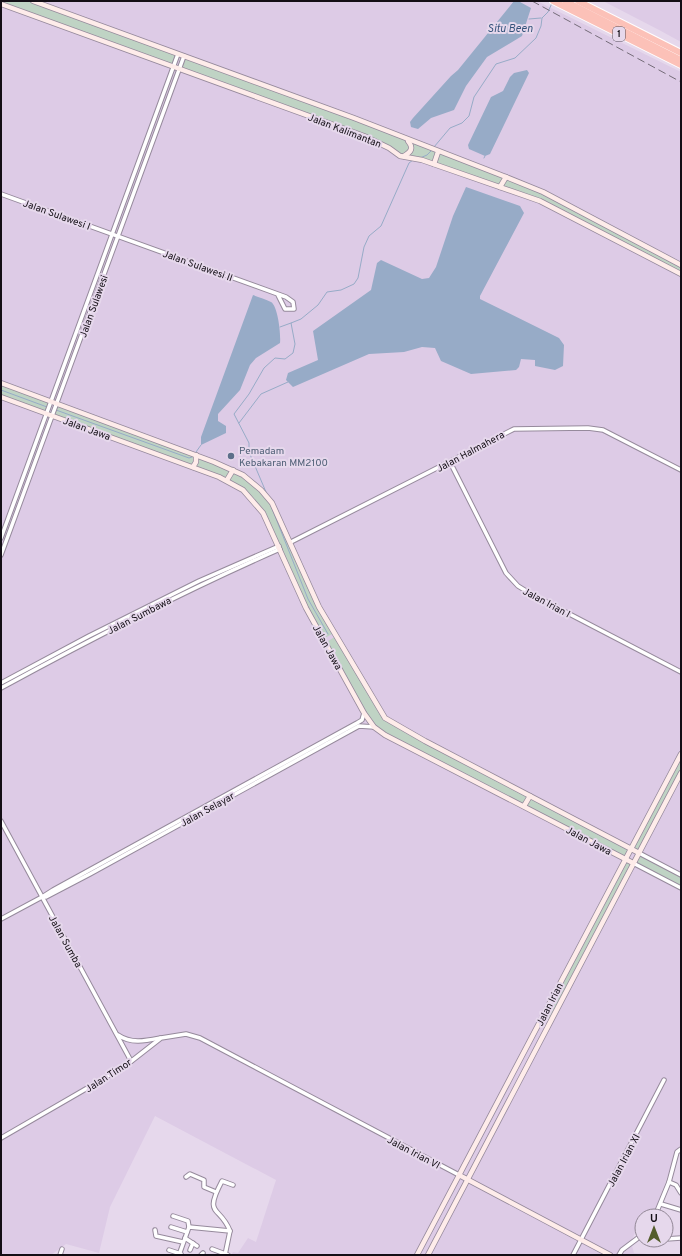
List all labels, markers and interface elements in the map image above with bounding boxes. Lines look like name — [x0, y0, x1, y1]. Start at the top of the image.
water label: Situ Been — [487, 22, 533, 36]
road number: 1 — [613, 27, 625, 41]
street label: Jalan Kalimantan — [306, 111, 383, 151]
street label: Jalan Sulawesi I — [21, 197, 92, 234]
street label: Jalan Sulawesi II — [161, 248, 234, 285]
street label: Jalan Sulawesi — [77, 273, 112, 340]
street label: Jalan Jawa — [61, 415, 112, 444]
street label: Jalan Halmahera — [434, 429, 507, 476]
place label: Pemadam Kebakaran MM2100 — [239, 445, 328, 470]
marker: Pemadam Kebakaran MM2100 — [226, 451, 236, 461]
street label: Jalan Irian I — [520, 585, 572, 621]
street label: Jalan Sumbawa — [105, 595, 174, 638]
street label: Jalan Jawa — [309, 623, 344, 673]
street label: Jalan Selayar — [178, 790, 237, 831]
street label: Jalan Jawa — [563, 824, 613, 859]
street label: Jalan Sumba — [45, 913, 84, 970]
street label: Jalan Irian — [534, 981, 567, 1029]
street label: Jalan Timor — [83, 1056, 135, 1096]
street label: Jalan Irian XI — [605, 1132, 644, 1189]
street label: Jalan Irian VI — [385, 1134, 442, 1173]
north arrow — [634, 1208, 674, 1248]
text: U — [650, 1212, 658, 1226]

